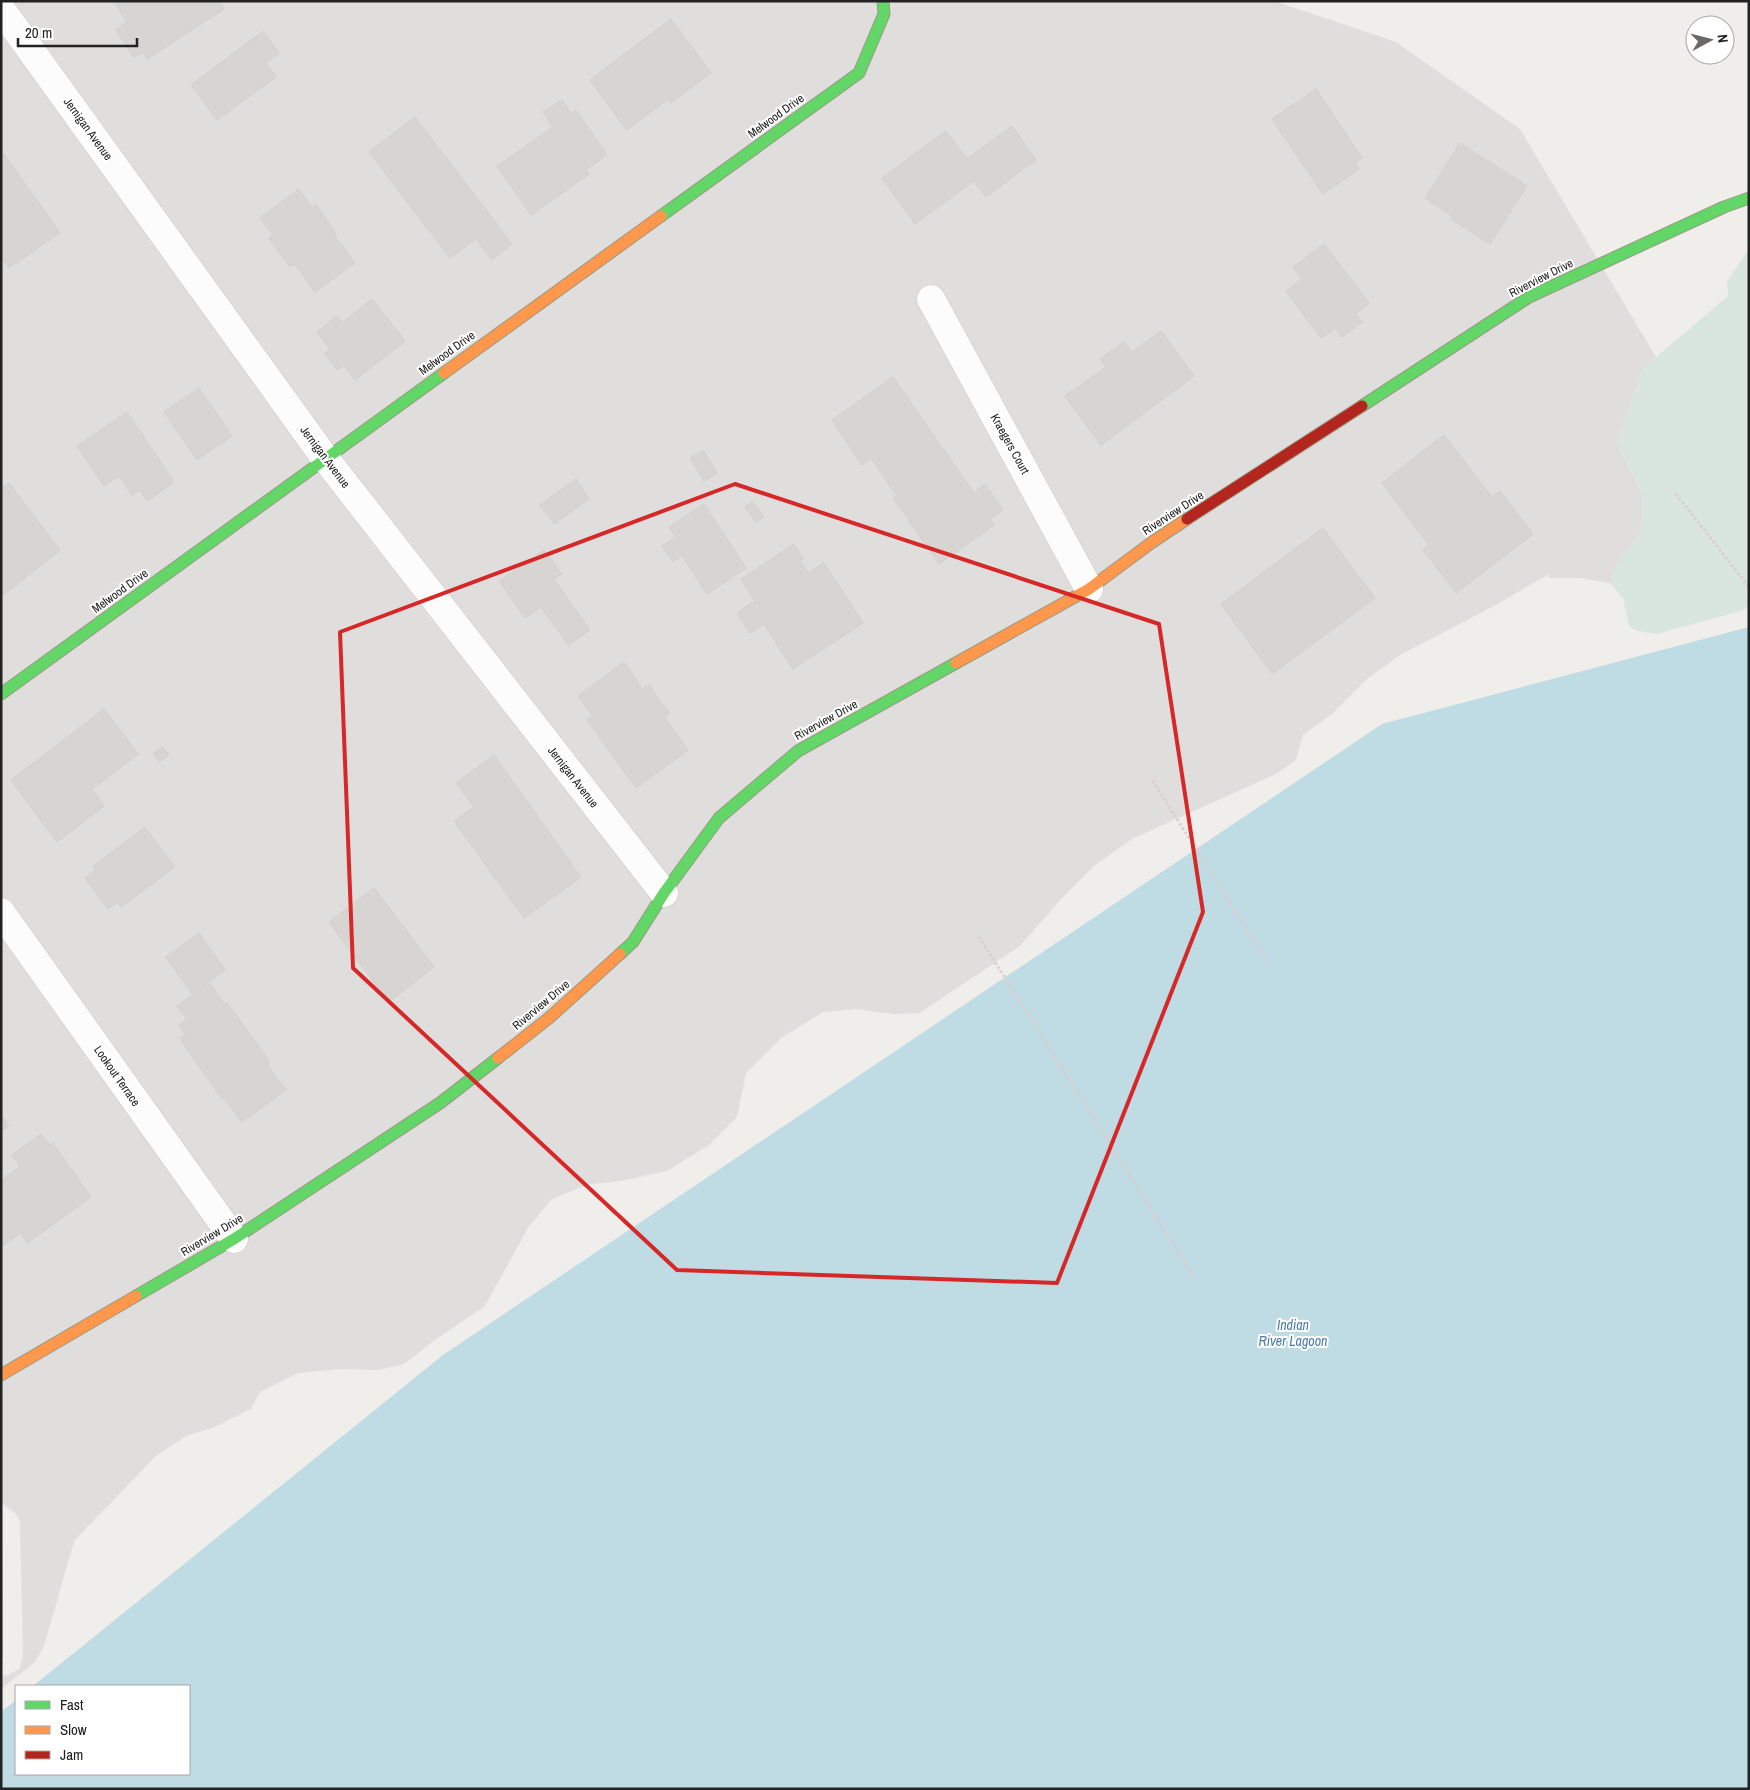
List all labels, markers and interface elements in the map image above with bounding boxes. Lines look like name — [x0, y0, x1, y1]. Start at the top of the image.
scale bar — [18, 15, 136, 47]
north arrow — [1685, 15, 1735, 65]
text: 20 m — [25, 22, 52, 43]
text: N — [1713, 33, 1732, 44]
street label: Melwood Drive — [745, 90, 807, 142]
street label: Jernigan Avenue — [60, 94, 116, 164]
street label: Riverview Drive — [1506, 255, 1576, 301]
street label: Melwood Drive — [416, 327, 478, 379]
street label: Kraegers Court — [987, 411, 1033, 477]
street label: Jernigan Avenue — [296, 423, 354, 491]
street label: Riverview Drive — [1139, 487, 1207, 539]
street label: Melwood Drive — [89, 565, 151, 617]
street label: Riverview Drive — [792, 696, 860, 744]
street label: Jernigan Avenue — [544, 743, 602, 811]
street label: Riverview Drive — [509, 976, 573, 1034]
street label: Lookout Terrace — [90, 1043, 144, 1109]
street label: Riverview Drive — [178, 1210, 246, 1260]
water label: Indian River Lagoon — [1259, 1316, 1327, 1350]
legend — [15, 1685, 190, 1775]
text: Fast — [60, 1694, 84, 1715]
text: Slow — [60, 1719, 87, 1740]
text: Jam — [60, 1744, 83, 1765]

